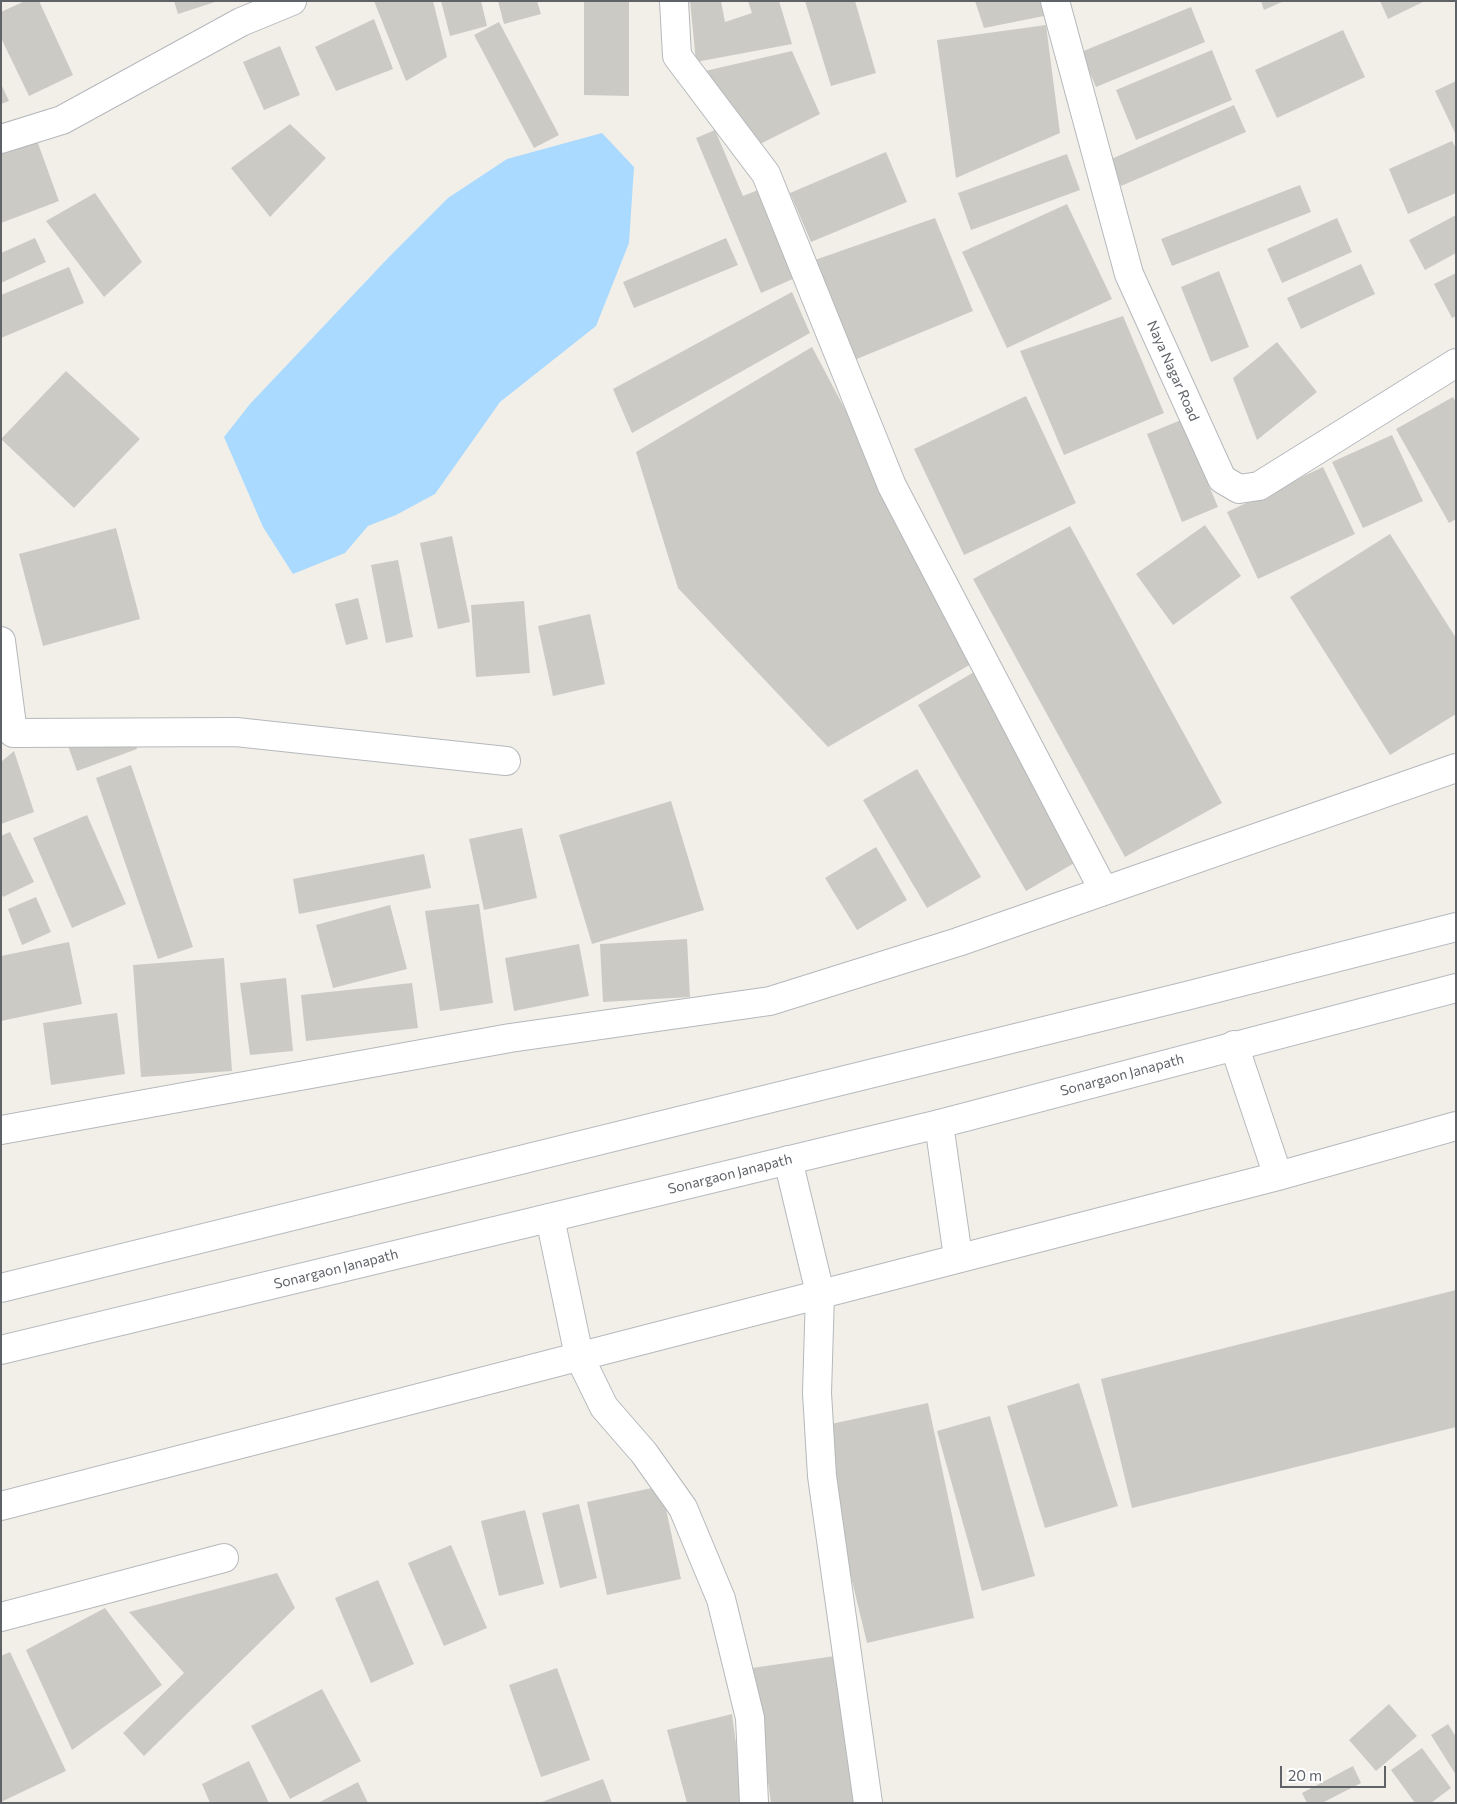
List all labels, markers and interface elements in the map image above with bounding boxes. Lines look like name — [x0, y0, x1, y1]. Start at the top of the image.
street label: Naya Nagar Road — [1143, 318, 1203, 424]
street label: Sonargaon Janapath — [1058, 1050, 1186, 1100]
street label: Sonargaon Janapath — [666, 1150, 794, 1198]
street label: Sonargaon Janapath — [272, 1245, 400, 1293]
scale bar — [1282, 1756, 1388, 1788]
text: 20 m — [1288, 1766, 1322, 1784]

